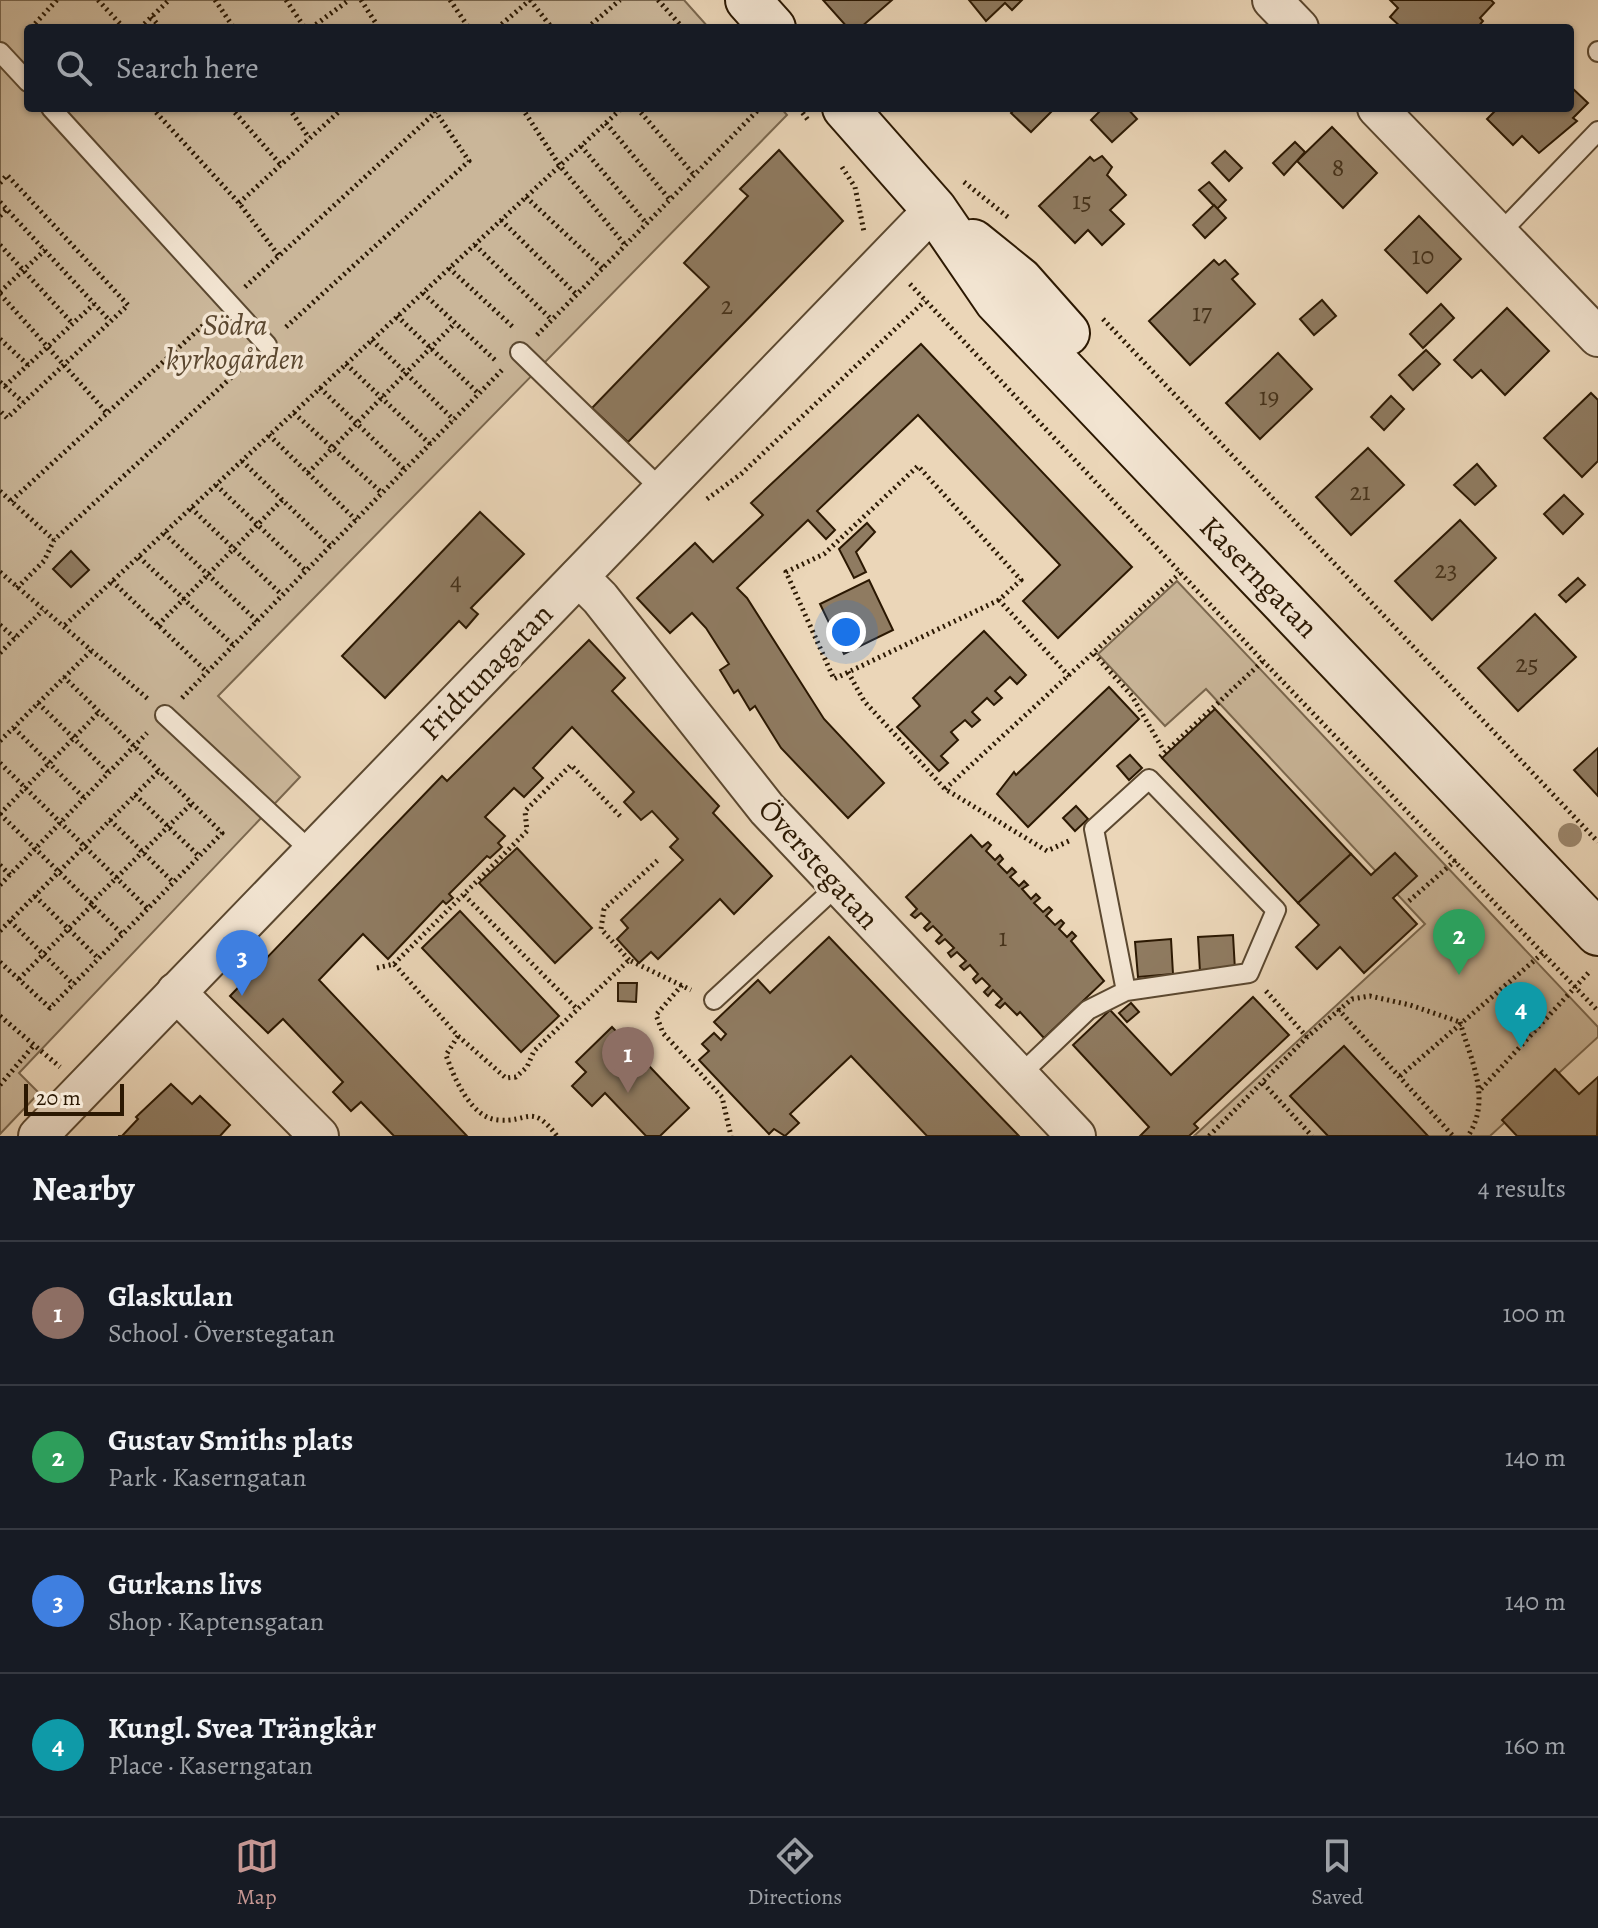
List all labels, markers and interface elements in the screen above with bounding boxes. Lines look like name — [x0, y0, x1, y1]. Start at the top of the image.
search box — [24, 24, 1574, 112]
icon: search — [52, 46, 96, 90]
text: Search here — [116, 48, 259, 88]
house number: 8 — [1332, 150, 1344, 185]
house number: 15 — [1072, 183, 1092, 218]
house number: 10 — [1412, 238, 1434, 273]
house number: 2 — [721, 288, 733, 323]
house number: 17 — [1192, 295, 1212, 330]
park label: Södra kyrkogården — [166, 305, 304, 379]
house number: 19 — [1259, 379, 1279, 414]
house number: 21 — [1349, 474, 1371, 509]
street label: Kaserngatan — [1191, 507, 1327, 647]
house number: 23 — [1434, 552, 1458, 587]
house number: 4 — [450, 564, 462, 599]
street label: Fridtunagatan — [410, 595, 562, 749]
your location — [826, 612, 866, 652]
house number: 25 — [1515, 646, 1539, 681]
street label: Överstegatan — [750, 790, 888, 938]
pin: 2 — [1433, 909, 1485, 975]
house number: 1 — [999, 920, 1008, 955]
pin: 3 — [216, 930, 268, 996]
pin: 4 — [1495, 982, 1547, 1048]
pin: 1 — [602, 1027, 654, 1093]
scale bar — [24, 1080, 124, 1116]
text: 20 m — [36, 1083, 81, 1113]
text: Nearby — [32, 1165, 135, 1212]
text: 4 results — [1478, 1171, 1566, 1206]
text: Glaskulan — [108, 1276, 233, 1316]
text: 1 — [53, 1296, 63, 1331]
text: 100 m — [1503, 1296, 1566, 1331]
text: School · Överstegatan — [108, 1316, 335, 1351]
text: Gustav Smiths plats — [108, 1420, 353, 1460]
text: 2 — [52, 1440, 64, 1475]
text: 140 m — [1505, 1440, 1566, 1475]
text: Park · Kaserngatan — [108, 1460, 306, 1495]
text: Gurkans livs — [108, 1564, 262, 1604]
text: 3 — [52, 1584, 64, 1619]
text: 140 m — [1505, 1584, 1566, 1619]
text: Shop · Kaptensgatan — [108, 1604, 324, 1639]
text: Kungl. Svea Trängkår — [108, 1708, 376, 1748]
text: 4 — [52, 1728, 64, 1763]
text: 160 m — [1504, 1728, 1566, 1763]
text: Place · Kaserngatan — [108, 1748, 313, 1783]
tab: Map — [235, 1834, 279, 1912]
tab: Directions — [748, 1834, 842, 1912]
tab: Saved — [1311, 1834, 1363, 1912]

